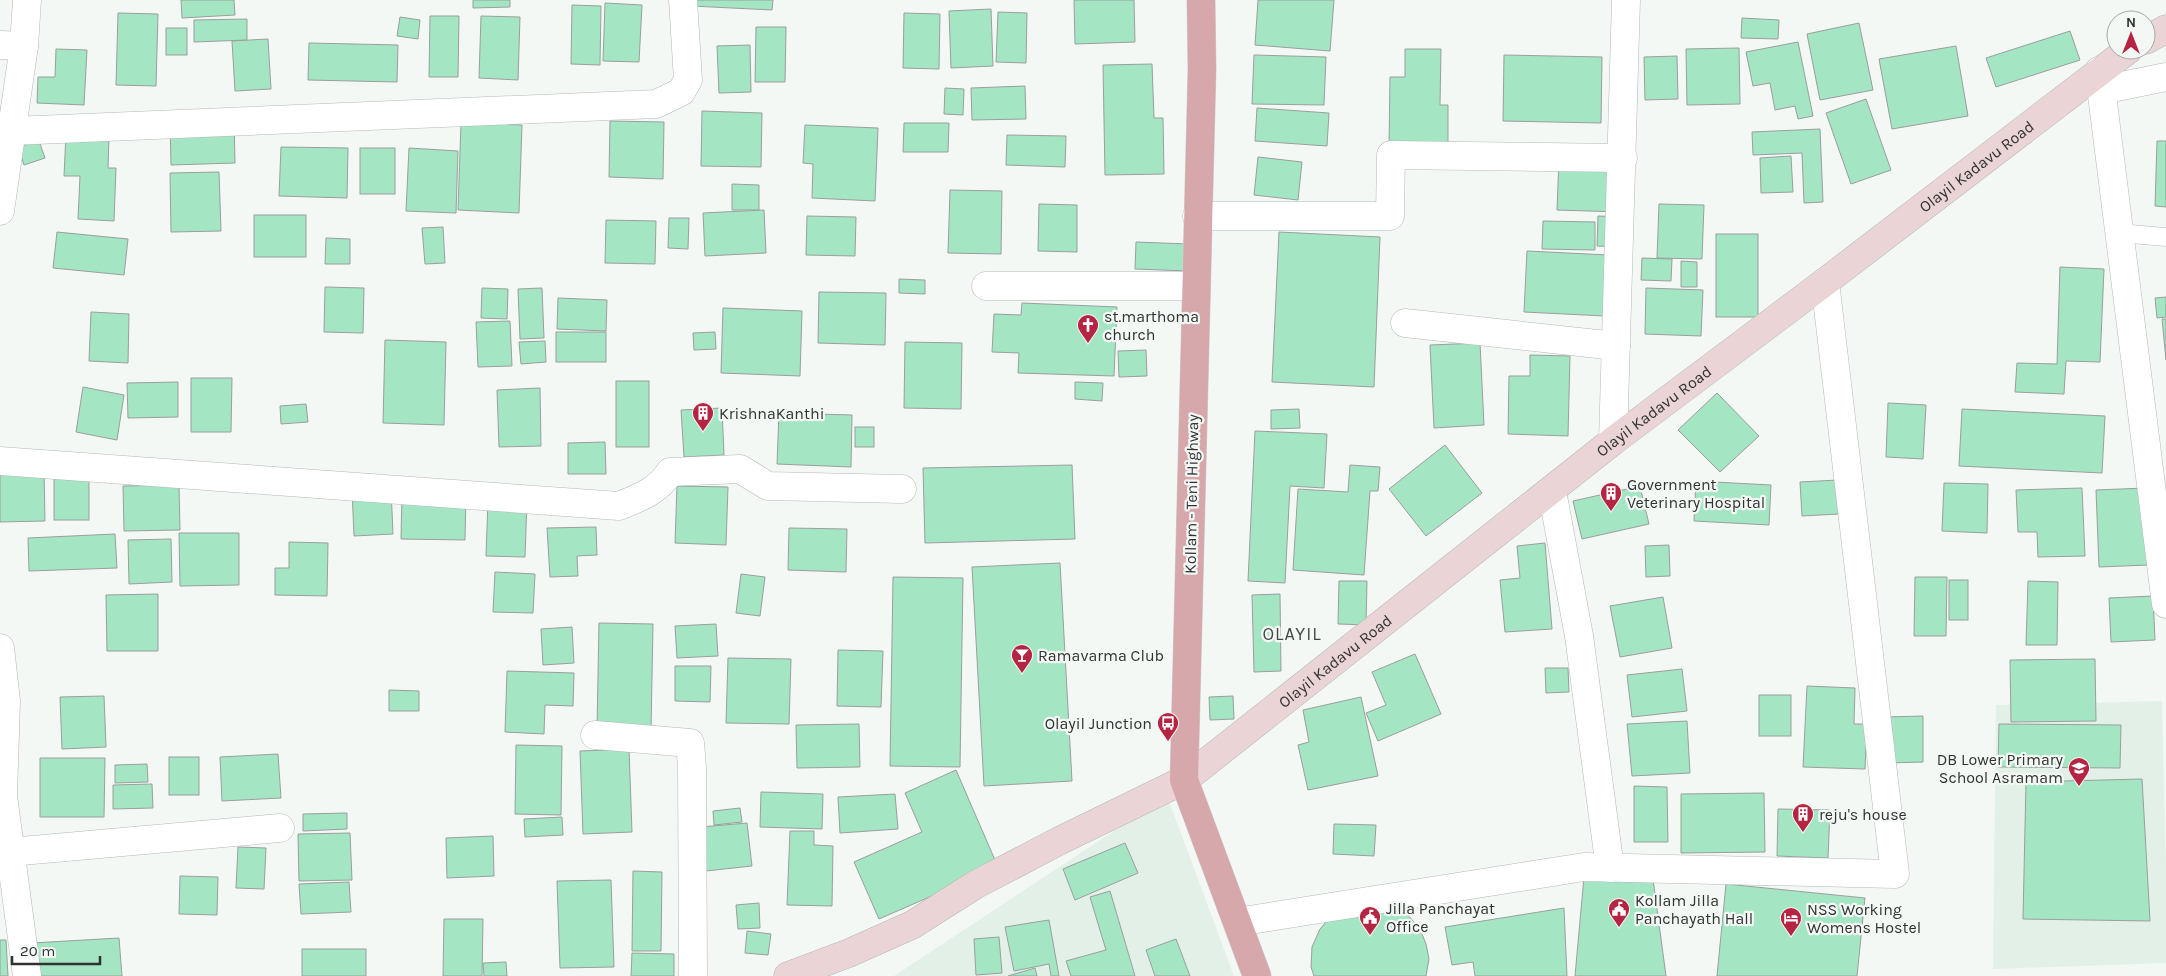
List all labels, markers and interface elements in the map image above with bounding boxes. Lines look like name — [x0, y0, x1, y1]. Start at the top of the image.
north arrow — [2106, 10, 2156, 60]
text: N — [2126, 14, 2136, 31]
street label: Olayil Kadavu Road — [1915, 117, 2038, 216]
place label: st.marthoma church — [1104, 307, 1199, 344]
church icon: st.marthoma church — [1076, 313, 1100, 344]
street label: Olayil Kadavu Road — [1592, 362, 1715, 461]
building icon: KrishnaKanthi — [691, 401, 715, 432]
place label: KrishnaKanthi — [719, 404, 824, 423]
street label: Kollam - Teni Highway — [1181, 414, 1202, 574]
place label: Government Veterinary Hospital — [1627, 475, 1765, 512]
building icon: Government Veterinary Hospital — [1599, 481, 1623, 512]
street label: Olayil Kadavu Road — [1275, 610, 1396, 712]
district label: OLAYIL — [1262, 623, 1322, 645]
bar icon: Ramavarma Club — [1010, 643, 1034, 674]
place label: Ramavarma Club — [1038, 646, 1164, 665]
bus stop icon: Olayil Junction — [1156, 711, 1180, 742]
place label: Olayil Junction — [1045, 714, 1152, 733]
place label: DB Lower Primary School Asramam — [1937, 750, 2064, 787]
school or university icon: DB Lower Primary School Asramam — [2067, 756, 2091, 787]
building icon: reju's house — [1791, 802, 1815, 833]
place label: reju's house — [1819, 805, 1907, 824]
place label: Kollam Jilla Panchayath Hall — [1635, 891, 1753, 928]
public building icon: Kollam Jilla Panchayath Hall — [1607, 897, 1631, 928]
place label: Jilla Panchayat Office — [1386, 899, 1495, 936]
place label: NSS Working Womens Hostel — [1807, 900, 1921, 937]
public building icon: Jilla Panchayat Office — [1358, 905, 1382, 936]
hotel icon: NSS Working Womens Hostel — [1779, 906, 1803, 937]
scale bar — [12, 934, 100, 966]
text: 20 m — [20, 942, 55, 960]

